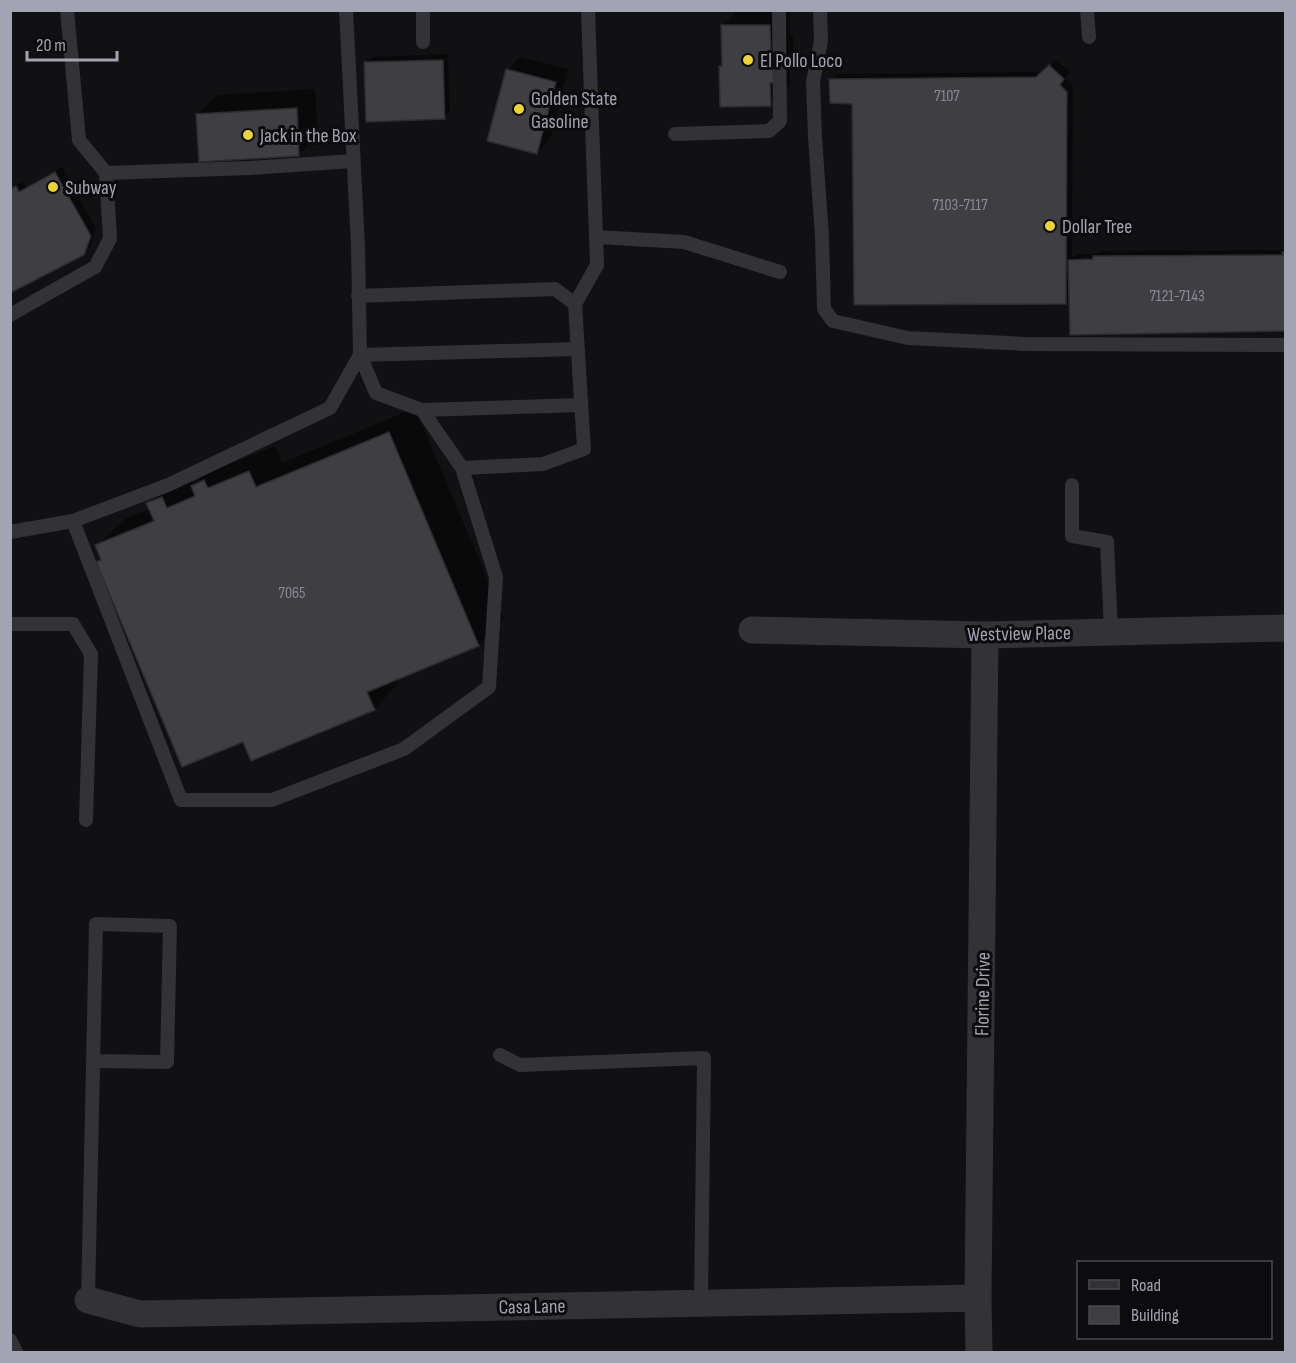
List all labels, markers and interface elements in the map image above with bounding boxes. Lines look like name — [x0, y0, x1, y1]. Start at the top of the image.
scale bar — [27, 24, 117, 62]
text: 20 m — [36, 35, 66, 56]
place label: El Pollo Loco — [760, 49, 843, 73]
marker: El Pollo Loco — [741, 53, 755, 67]
place label: Golden State Gasoline — [531, 87, 617, 134]
house number: 7107 — [934, 87, 960, 106]
marker: Golden State Gasoline — [512, 102, 526, 116]
place label: Jack in the Box — [259, 124, 357, 148]
marker: Jack in the Box — [241, 128, 255, 142]
place label: Subway — [65, 176, 117, 200]
marker: Subway — [46, 180, 60, 194]
house number: 7103-7117 — [932, 196, 988, 215]
place label: Dollar Tree — [1062, 215, 1132, 239]
marker: Dollar Tree — [1043, 219, 1057, 233]
house number: 7121-7143 — [1149, 287, 1205, 306]
house number: 7065 — [279, 584, 305, 603]
street label: Westview Place — [967, 621, 1071, 647]
street label: Florine Drive — [970, 952, 996, 1036]
legend — [1077, 1261, 1272, 1339]
text: Road — [1131, 1275, 1161, 1296]
street label: Casa Lane — [498, 1294, 566, 1320]
text: Building — [1131, 1305, 1179, 1326]

